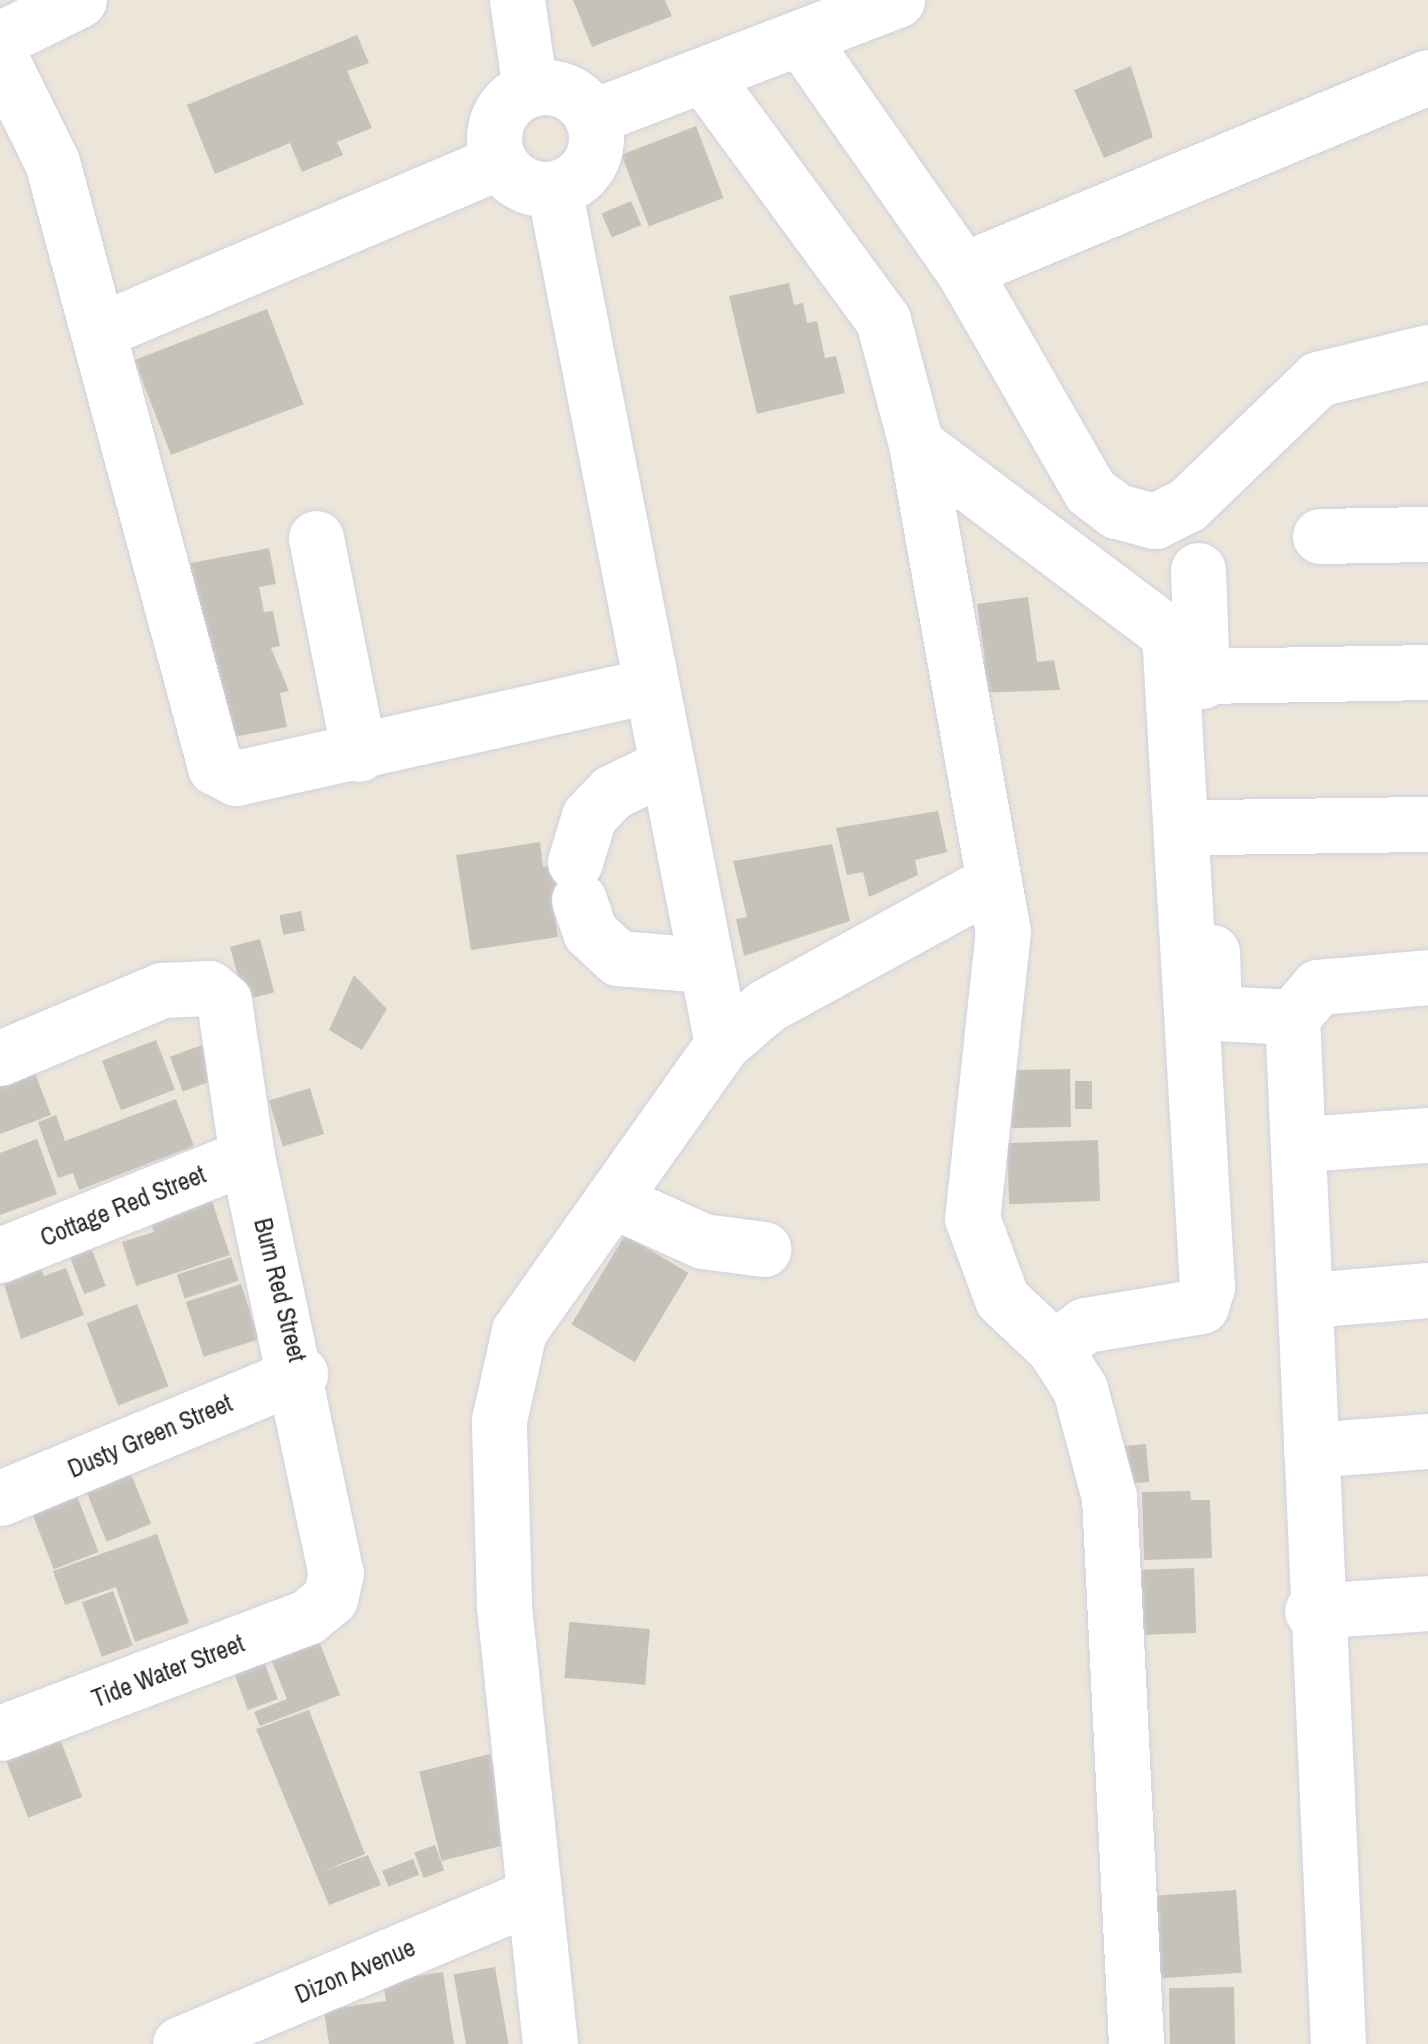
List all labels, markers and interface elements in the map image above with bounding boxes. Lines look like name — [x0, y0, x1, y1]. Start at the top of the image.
street label: Cottage Red Street — [36, 1159, 210, 1253]
street label: Burn Red Street — [248, 1215, 312, 1365]
street label: Dusty Green Street — [63, 1388, 237, 1484]
street label: Tide Water Street — [88, 1628, 248, 1714]
street label: Dizon Avenue — [290, 1932, 420, 2010]

